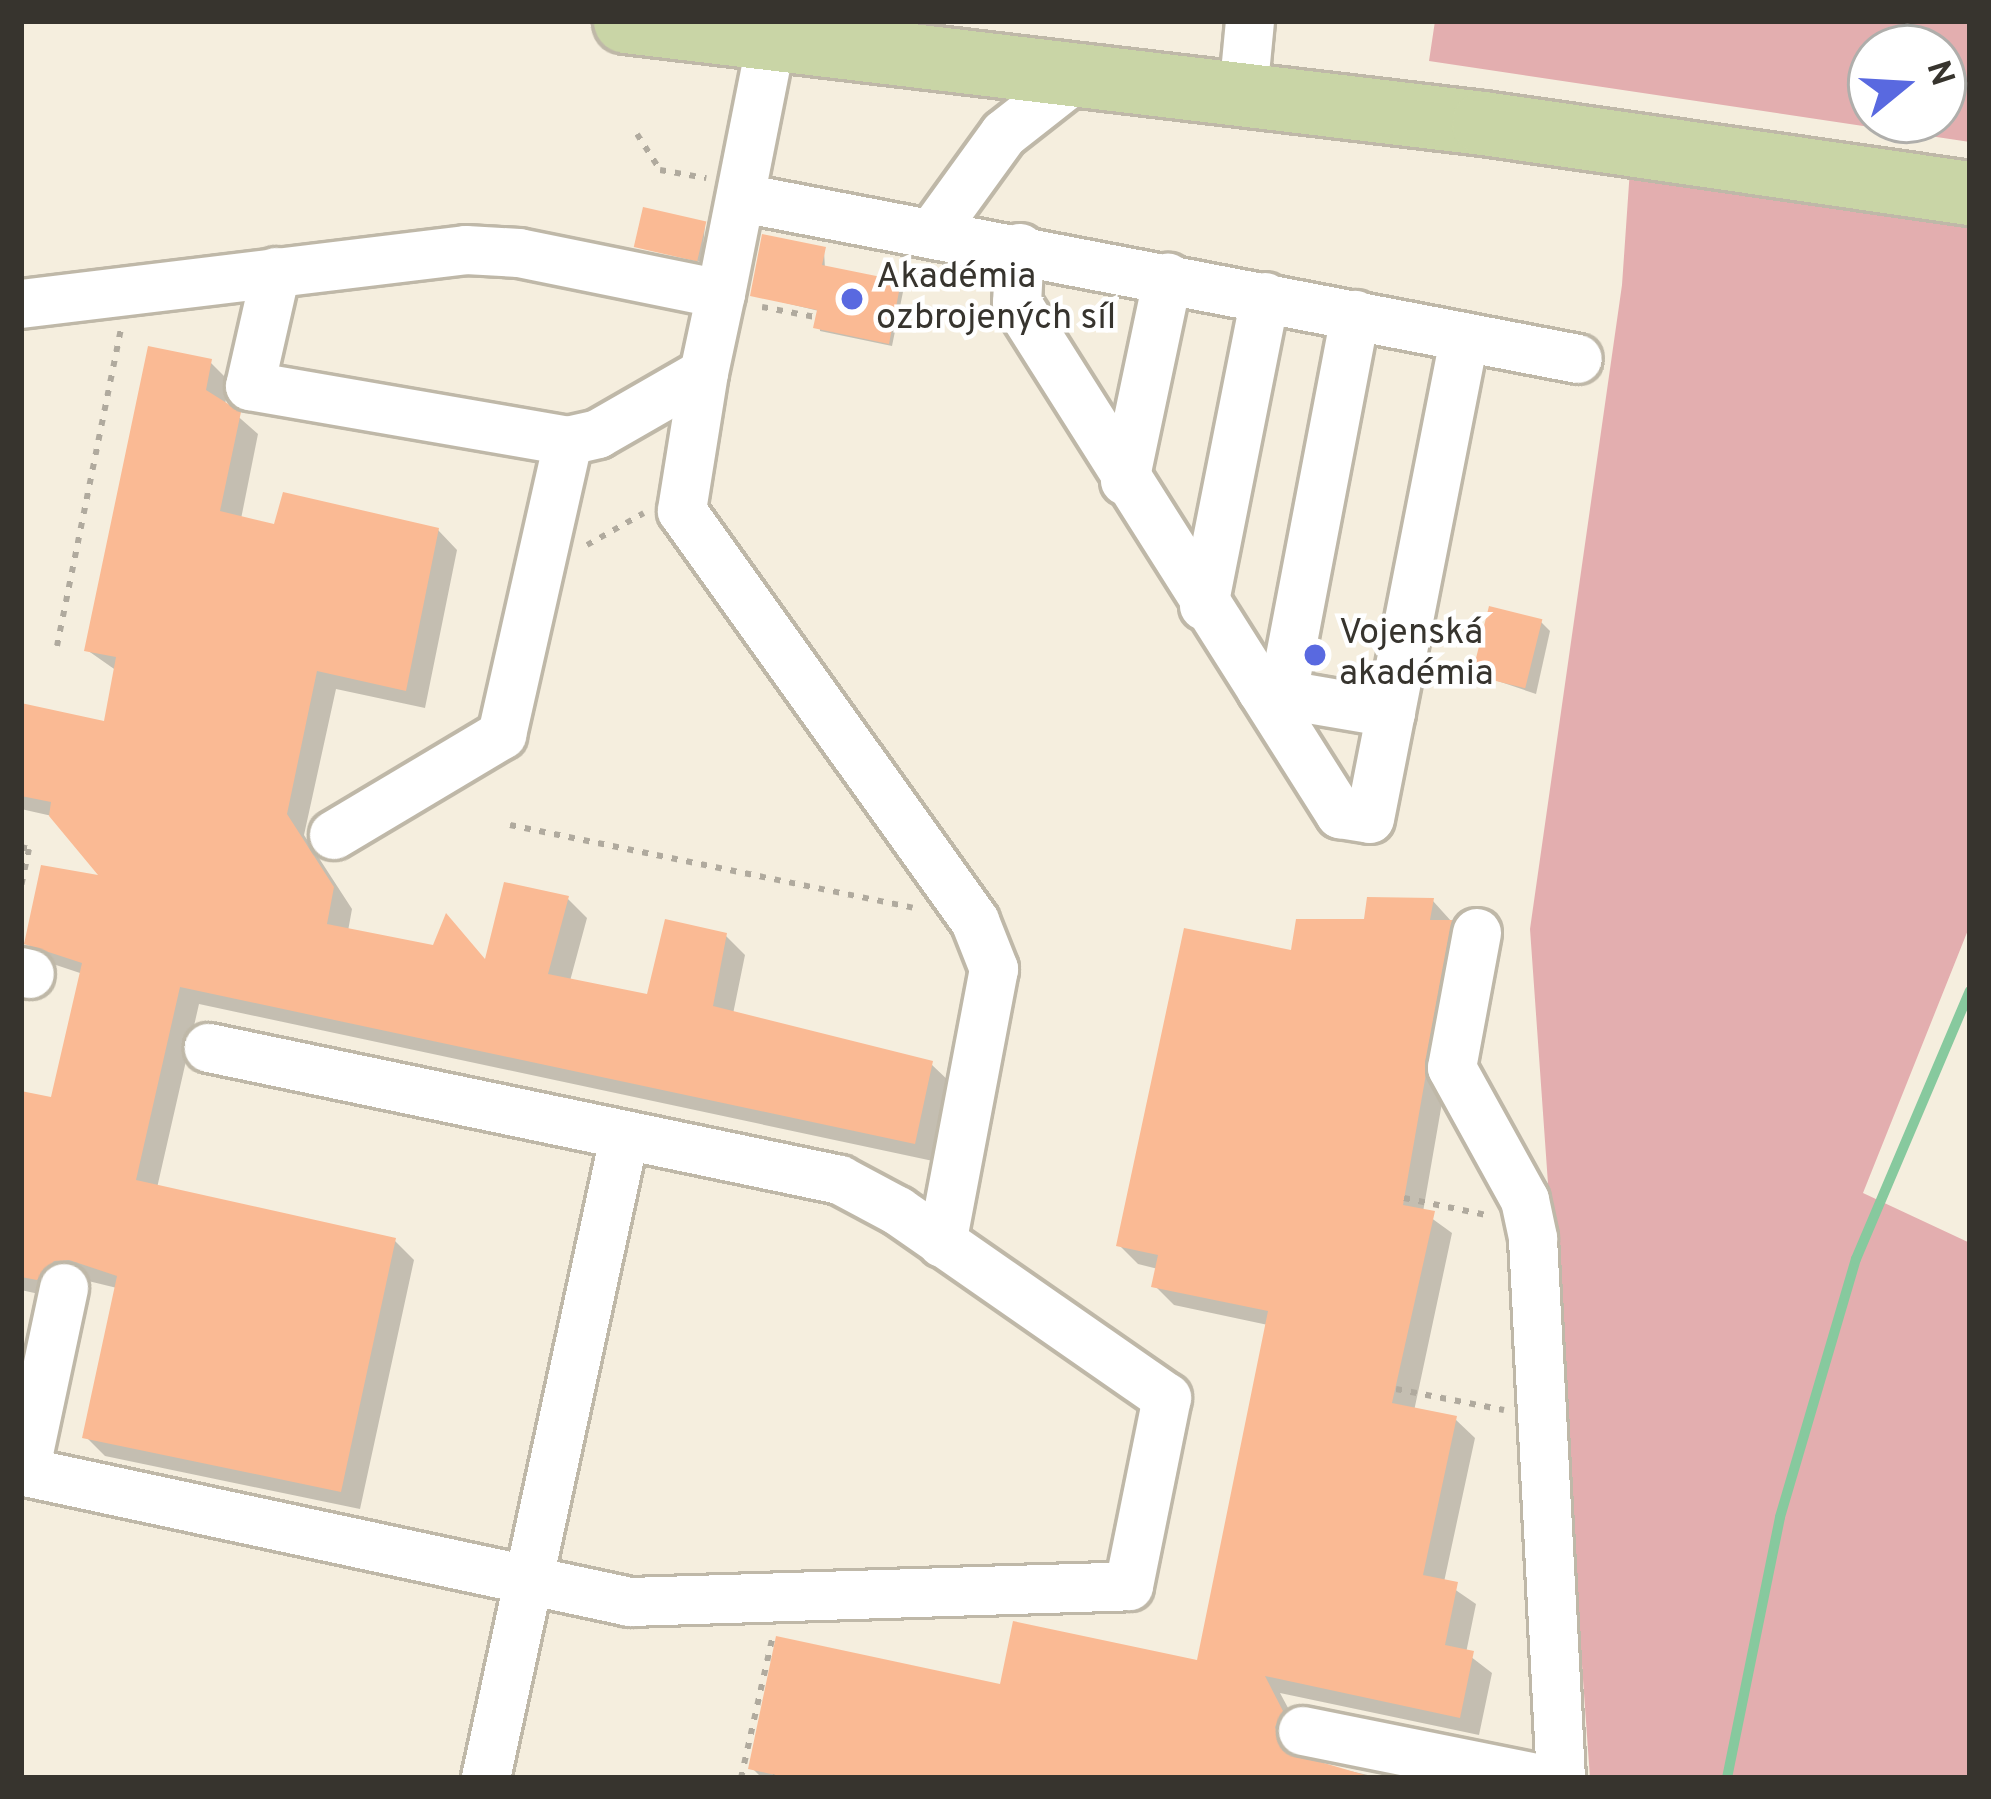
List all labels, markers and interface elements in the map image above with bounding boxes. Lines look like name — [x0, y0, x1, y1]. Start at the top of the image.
north arrow — [1847, 24, 1967, 144]
text: N — [1915, 56, 1962, 92]
place label: Akadémia ozbrojených síl — [876, 256, 1116, 341]
marker: Akadémia ozbrojených síl — [839, 286, 865, 312]
place label: Vojenská akadémia — [1339, 612, 1494, 697]
marker: Vojenská akadémia — [1302, 642, 1328, 668]

